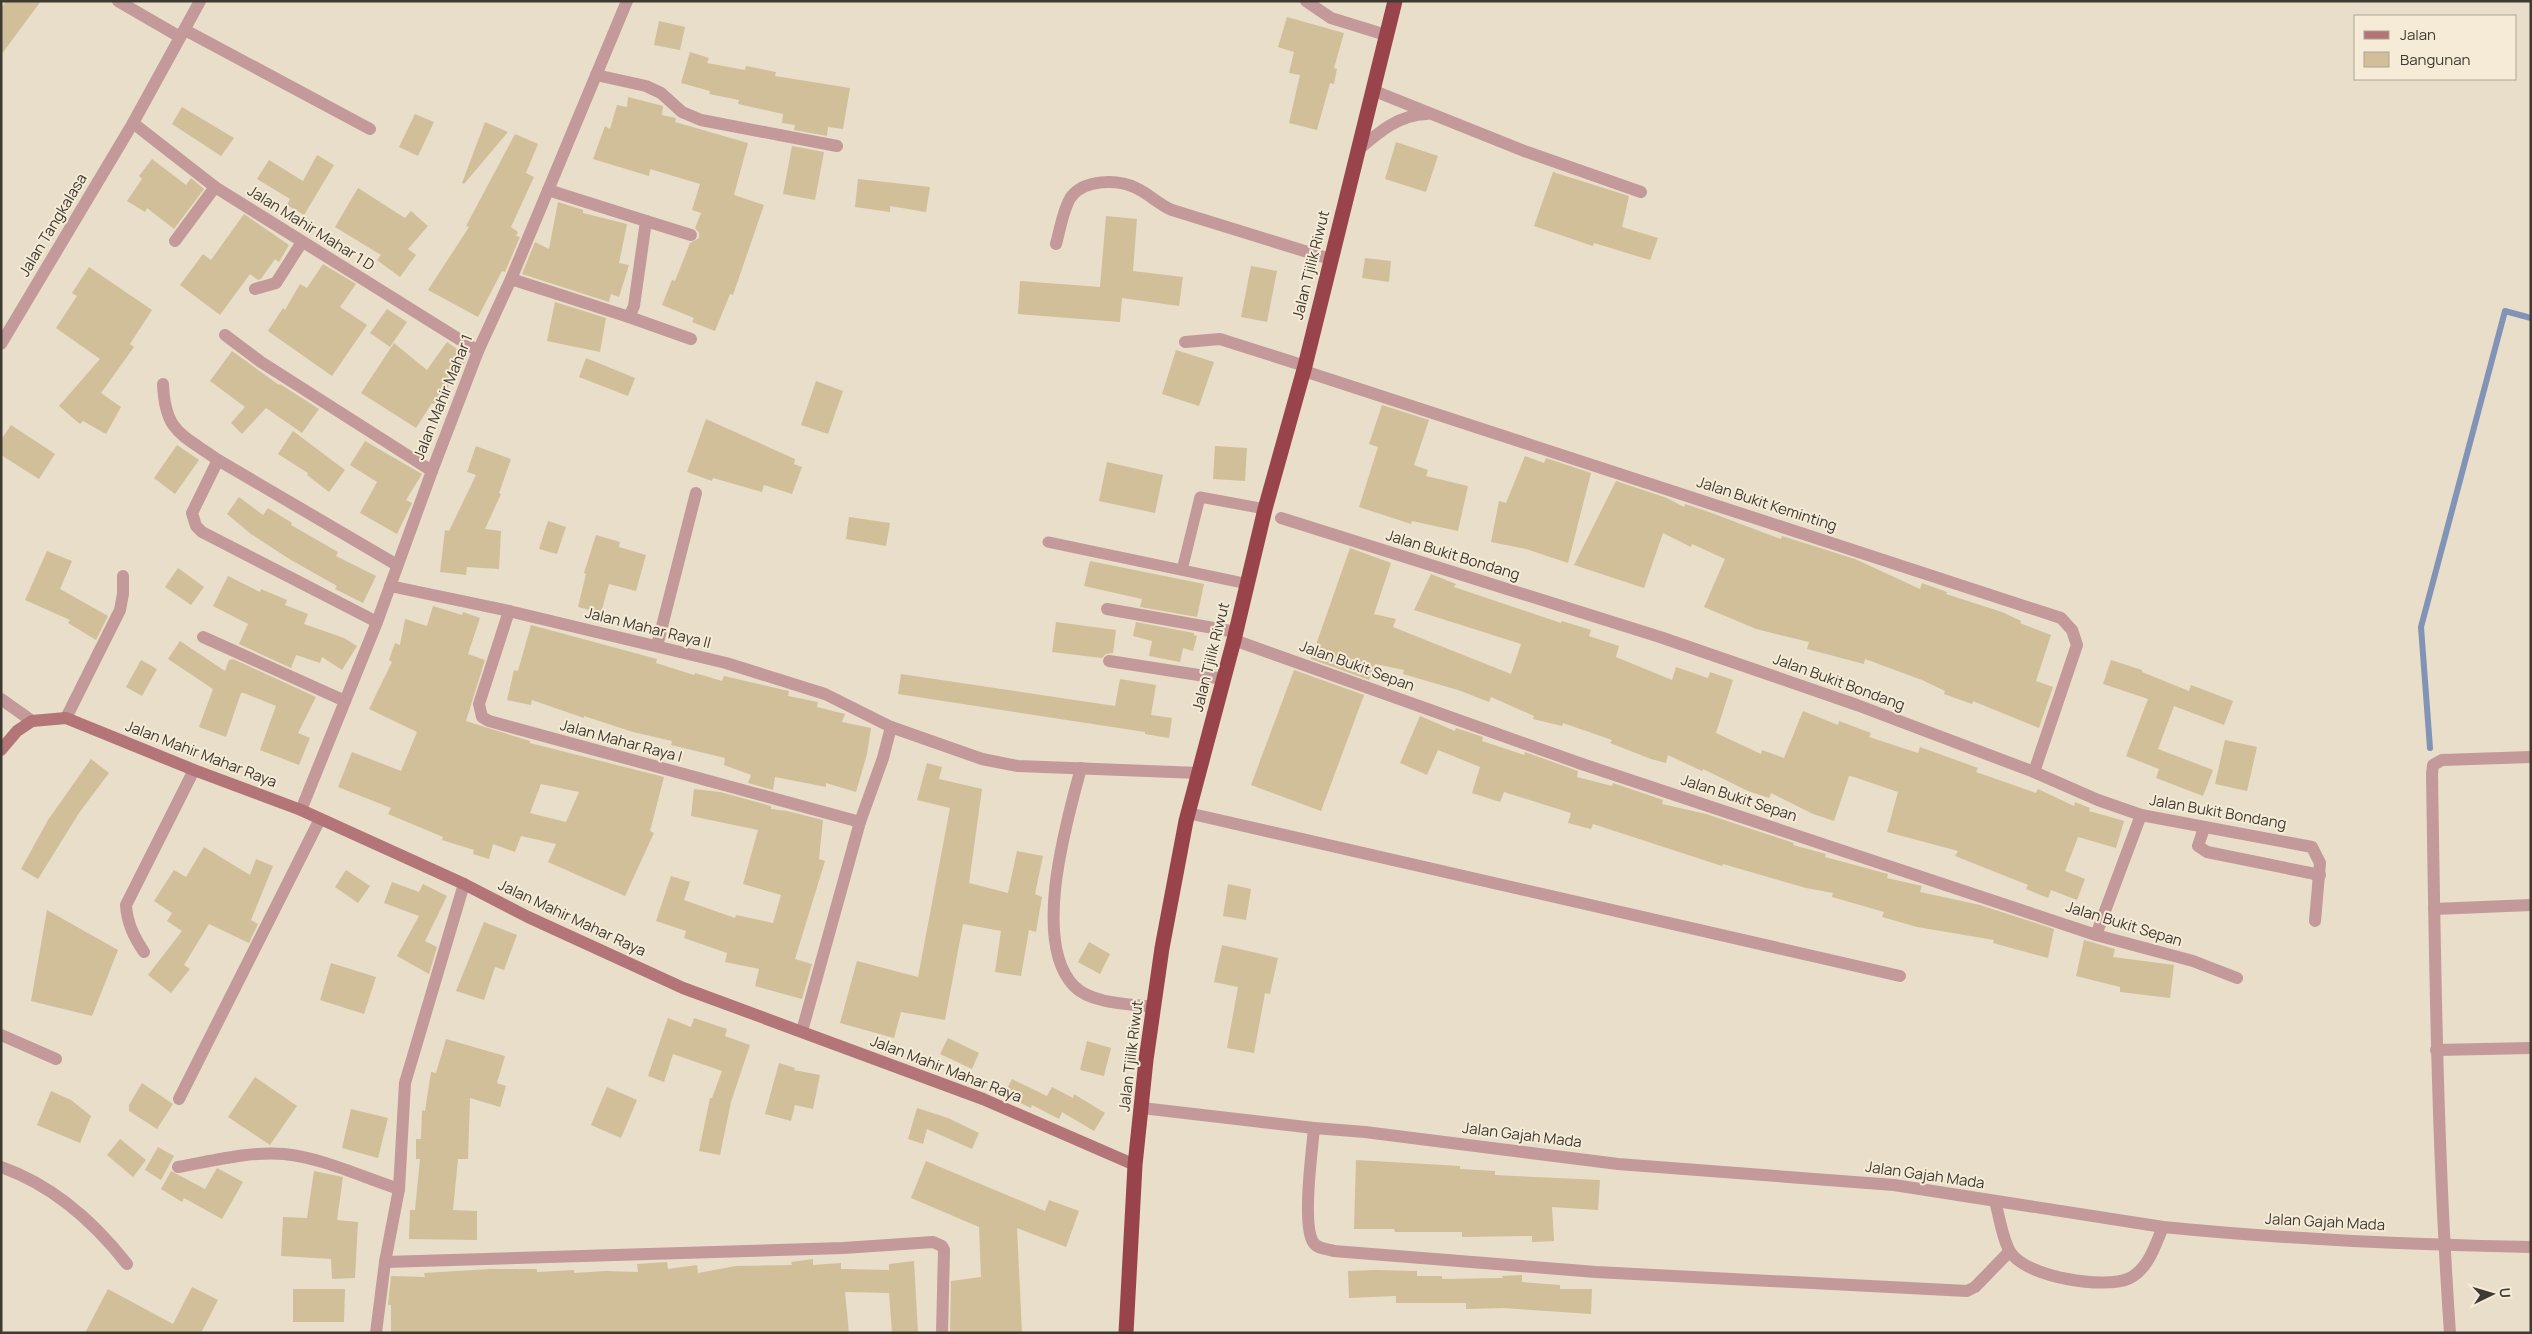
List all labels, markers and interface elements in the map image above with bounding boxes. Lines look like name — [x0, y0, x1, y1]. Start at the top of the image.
legend — [2354, 15, 2517, 80]
text: Jalan — [2400, 24, 2436, 45]
text: Bangunan — [2400, 49, 2470, 70]
street label: Jalan Tangkalasa — [13, 169, 92, 280]
street label: Jalan Mahir Mahar 1 D — [244, 180, 379, 275]
street label: Jalan Tjilik Riwut — [1287, 208, 1334, 322]
street label: Jalan Mahir Mahar 1 — [408, 331, 477, 463]
street label: Jalan Bukit Keminting — [1694, 471, 1840, 536]
street label: Jalan Bukit Bondang — [1384, 524, 1523, 585]
street label: Jalan Tjilik Riwut — [1187, 600, 1234, 714]
street label: Jalan Mahar Raya II — [583, 602, 713, 653]
street label: Jalan Bukit Sepan — [1297, 635, 1418, 696]
street label: Jalan Bukit Bondang — [1770, 648, 1908, 715]
street label: Jalan Mahar Raya I — [558, 714, 684, 767]
street label: Jalan Mahir Mahar Raya — [122, 715, 280, 792]
street label: Jalan Bukit Sepan — [1678, 769, 1800, 826]
street label: Jalan Bukit Bondang — [2148, 789, 2288, 834]
street label: Jalan Mahir Mahar Raya — [495, 874, 649, 961]
street label: Jalan Bukit Sepan — [2063, 896, 2185, 951]
street label: Jalan Tjilik Riwut — [1113, 999, 1148, 1113]
street label: Jalan Mahir Mahar Raya — [867, 1030, 1025, 1107]
street label: Jalan Gajah Mada — [1461, 1117, 1583, 1152]
street label: Jalan Gajah Mada — [1864, 1156, 1986, 1193]
street label: Jalan Gajah Mada — [2265, 1208, 2386, 1235]
north arrow — [2467, 1269, 2517, 1319]
text: U — [2496, 1287, 2515, 1299]

